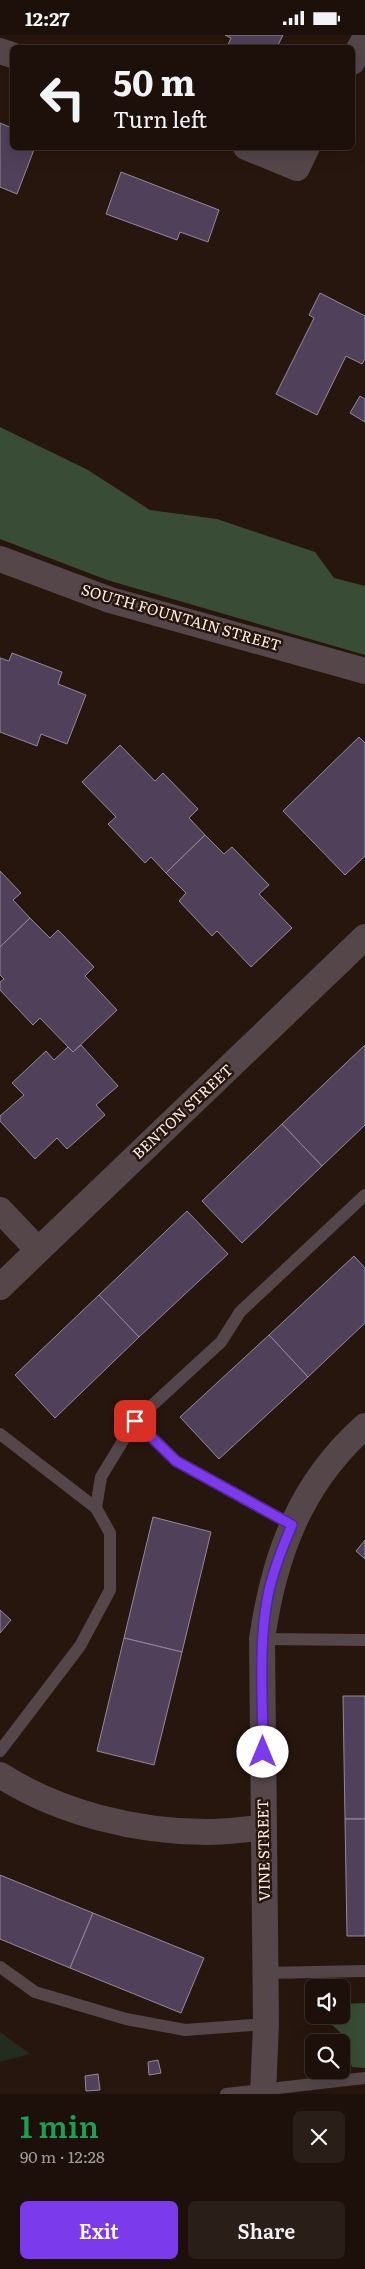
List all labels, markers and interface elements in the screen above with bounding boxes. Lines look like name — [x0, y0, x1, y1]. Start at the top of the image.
text: 12:27 — [25, 4, 70, 32]
text: 50 m — [113, 55, 196, 107]
icon: left — [30, 65, 95, 130]
text: Turn left — [113, 102, 207, 135]
street label: SOUTH FOUNTAIN STREET — [79, 577, 284, 656]
street label: BENTON STREET — [127, 1058, 237, 1164]
pin — [114, 1400, 156, 1442]
icon: arrive — [121, 1407, 149, 1435]
position arrow — [236, 1725, 288, 1777]
street label: VINE STREET — [250, 1799, 275, 1902]
map controls — [305, 1979, 350, 2079]
button: sound — [305, 1979, 350, 2024]
button: search — [305, 2034, 350, 2079]
text: 1 min — [20, 2103, 99, 2147]
button: close — [293, 2111, 345, 2163]
text: 90 m · 12:28 — [20, 2144, 105, 2168]
button: Exit — [20, 2201, 178, 2259]
button: Share — [188, 2201, 345, 2259]

